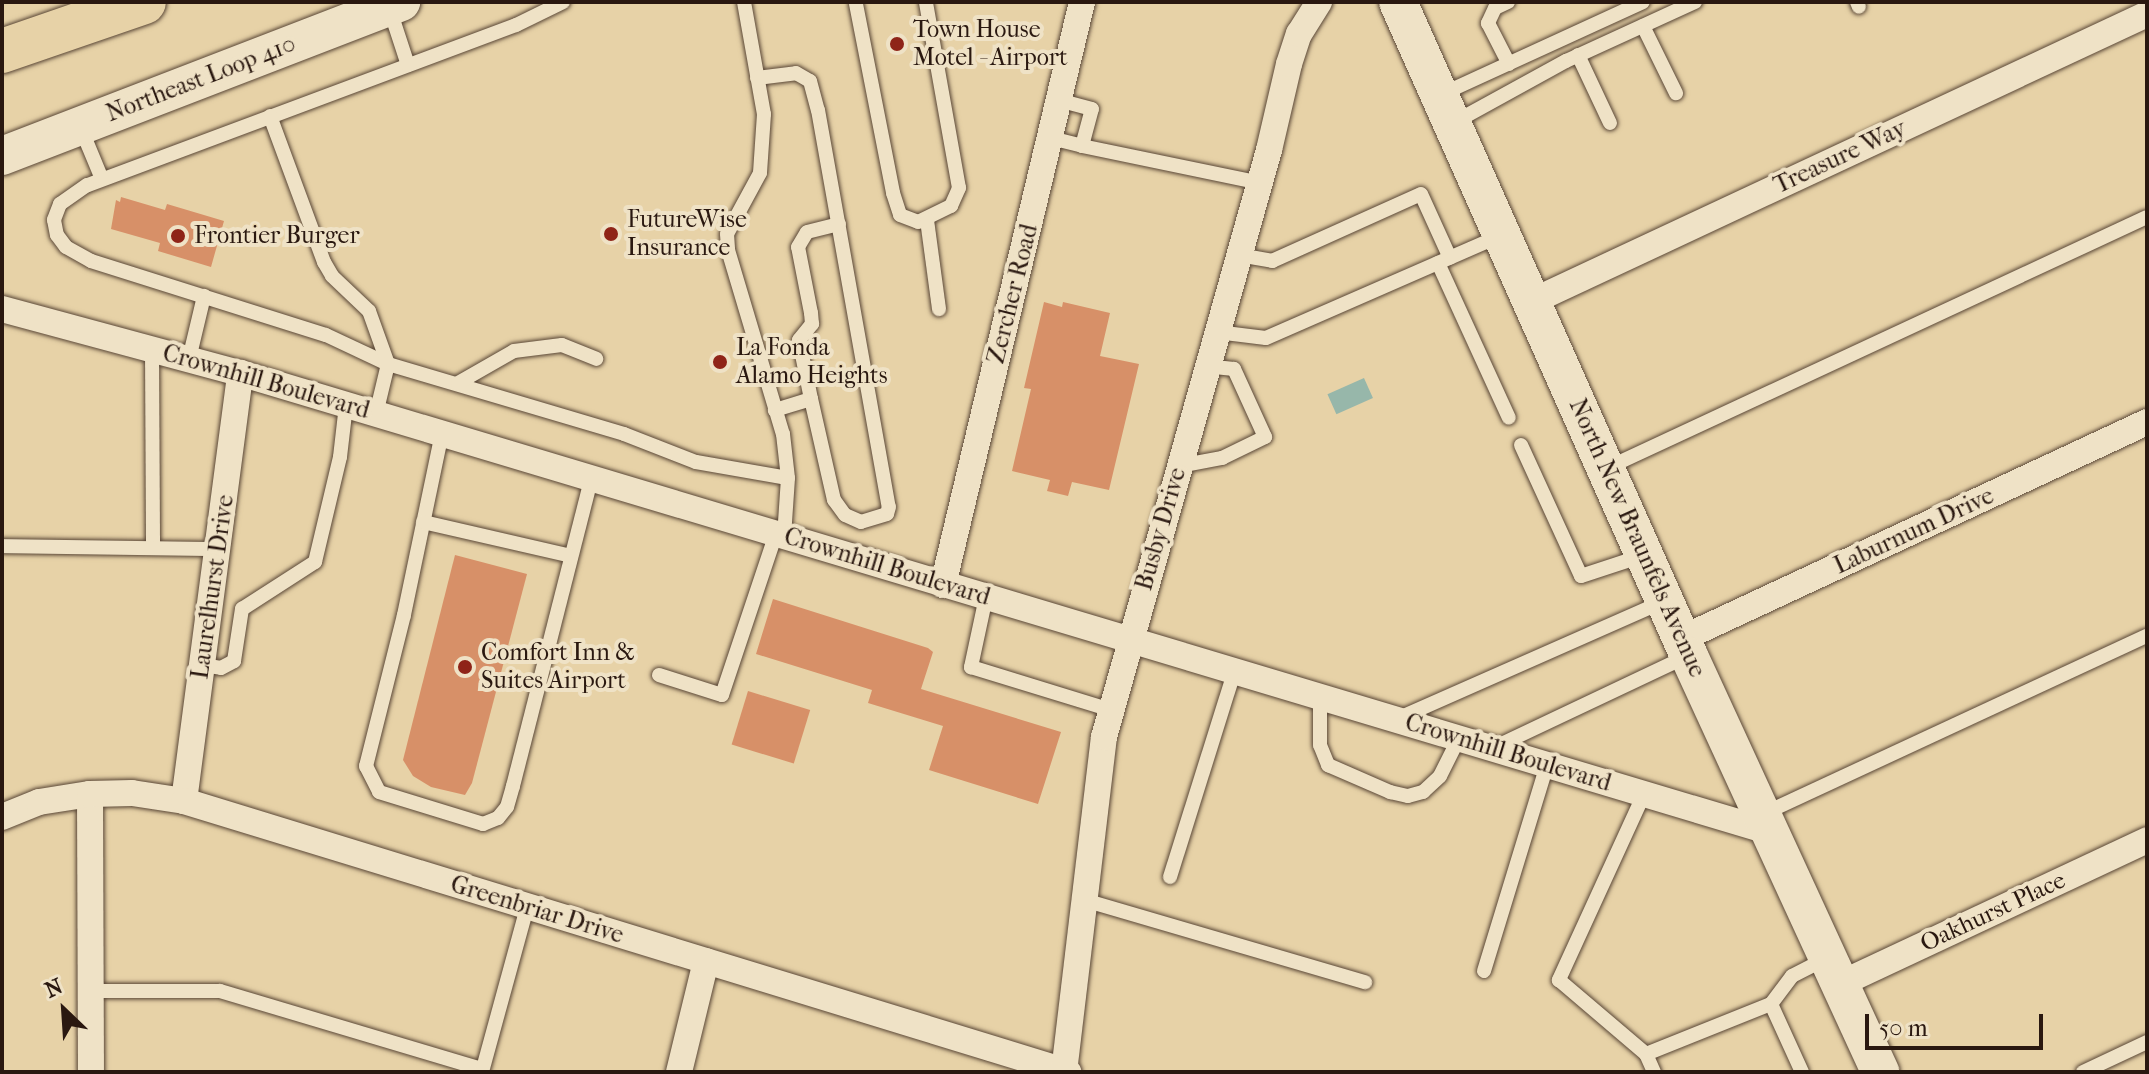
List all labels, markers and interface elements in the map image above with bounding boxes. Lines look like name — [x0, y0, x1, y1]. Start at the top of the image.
place label: Town House Motel - Airport — [913, 16, 1068, 72]
street label: Northeast Loop 410 — [102, 30, 300, 128]
marker: Town House Motel - Airport — [888, 35, 906, 53]
street label: Treasure Way — [1769, 114, 1911, 200]
place label: FutureWise Insurance — [627, 206, 747, 262]
street label: Zercher Road — [982, 221, 1044, 367]
place label: Frontier Burger — [194, 222, 360, 250]
marker: FutureWise Insurance — [602, 225, 620, 243]
marker: Frontier Burger — [169, 227, 187, 245]
place label: La Fonda Alamo Heights — [736, 334, 888, 390]
street label: Crownhill Boulevard — [159, 339, 373, 425]
marker: La Fonda Alamo Heights — [711, 353, 729, 371]
street label: North New Braunfels Avenue — [1563, 394, 1711, 682]
street label: Busby Drive — [1130, 464, 1192, 594]
street label: Laburnum Drive — [1830, 481, 1998, 581]
street label: Laurelhurst Drive — [186, 493, 240, 681]
street label: Crownhill Boulevard — [781, 522, 993, 612]
place label: Comfort Inn & Suites Airport — [481, 639, 635, 695]
marker: Comfort Inn & Suites Airport — [456, 658, 474, 676]
street label: Crownhill Boulevard — [1402, 708, 1614, 798]
street label: Oakhurst Place — [1916, 866, 2070, 958]
street label: Greenbriar Drive — [447, 870, 627, 950]
north arrow — [24, 970, 104, 1050]
text: N — [41, 973, 67, 1004]
scale bar — [1869, 998, 2047, 1048]
text: 50 m — [1879, 1014, 1928, 1042]

